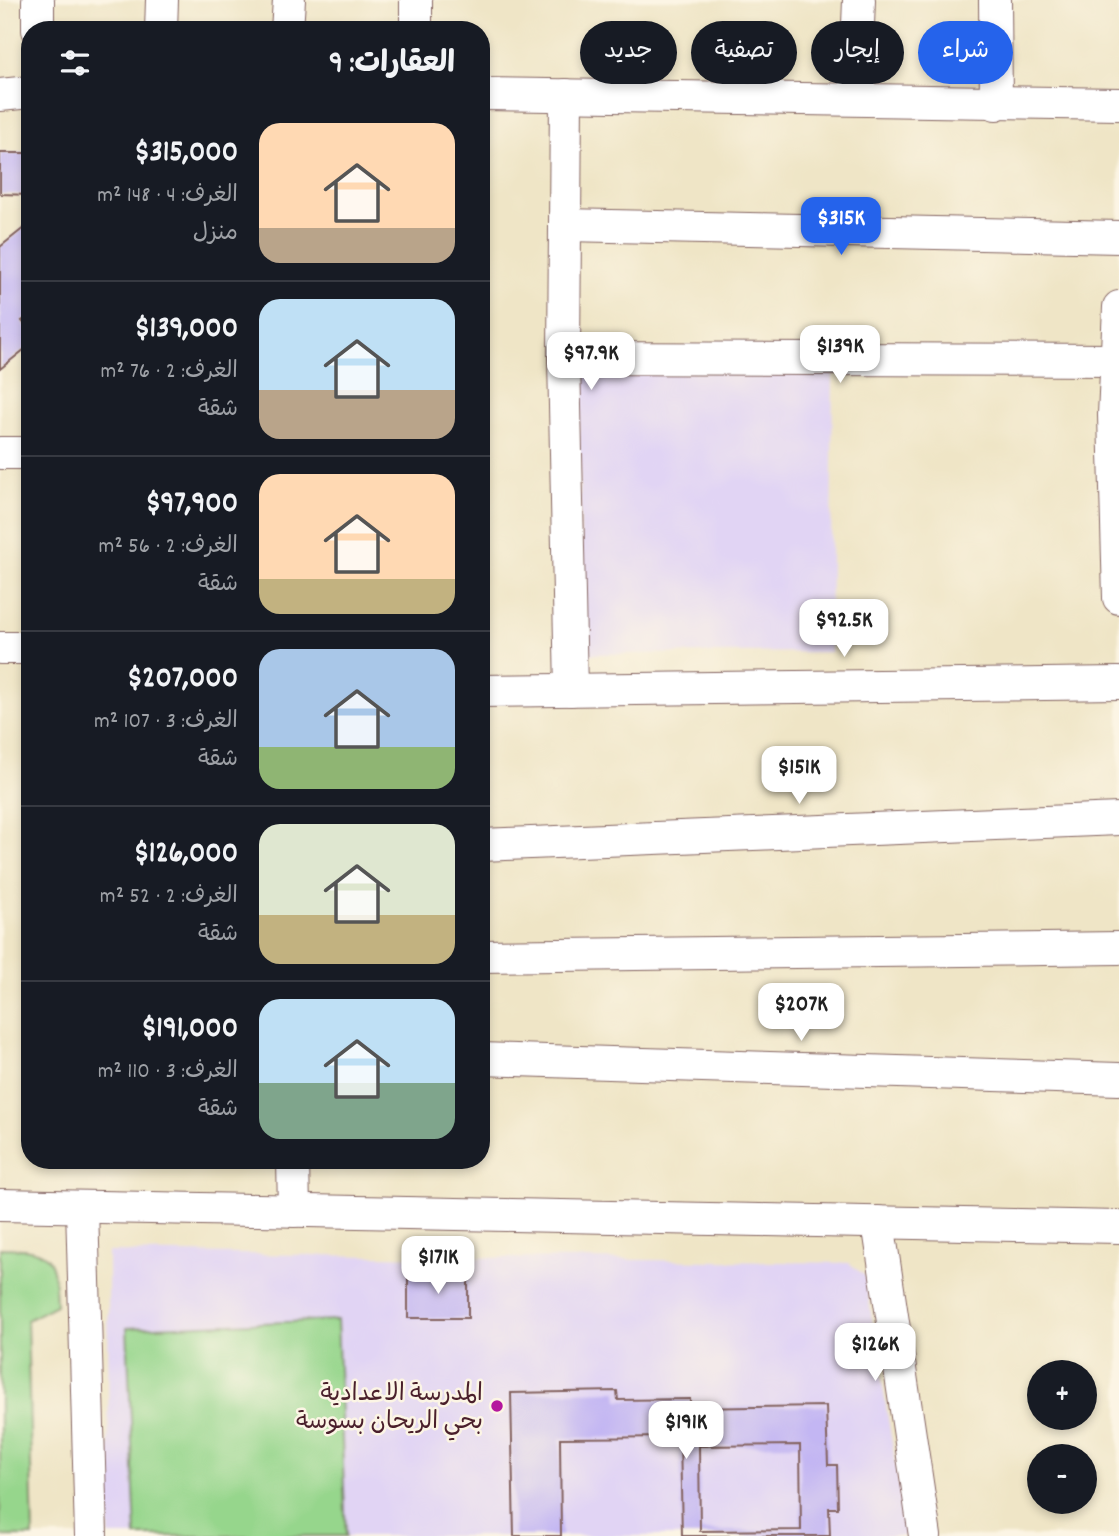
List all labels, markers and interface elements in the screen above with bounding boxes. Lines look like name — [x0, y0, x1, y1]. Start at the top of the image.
chip: جديد — [580, 21, 677, 84]
chip: تصفية — [691, 21, 797, 84]
chip: إيجار — [811, 21, 904, 84]
chip: شراء — [918, 21, 1013, 84]
icon: filters — [56, 44, 94, 82]
text: العقارات: 9 — [329, 44, 455, 87]
text: $315,000 — [134, 133, 238, 176]
icon: home — [315, 151, 399, 235]
text: الغرف: 4 · 148 m² — [97, 180, 238, 213]
pin: $315K — [792, 198, 890, 257]
text: $315K — [817, 203, 865, 236]
text: منزل — [193, 218, 238, 251]
text: $139,000 — [134, 309, 238, 352]
pin: $139K — [791, 326, 889, 385]
icon: home — [315, 327, 399, 411]
text: $139K — [816, 331, 864, 364]
pin: $97.9K — [534, 332, 648, 392]
text: $97.9K — [563, 338, 619, 371]
text: الغرف: 2 · 76 m² — [100, 356, 238, 389]
text: شقة — [198, 394, 238, 427]
text: $97,900 — [145, 484, 238, 527]
icon: home — [315, 502, 399, 586]
text: الغرف: 2 · 56 m² — [99, 531, 238, 564]
text: شقة — [198, 569, 238, 602]
pin: $92.5K — [787, 600, 901, 659]
text: $92.5K — [815, 605, 873, 638]
text: $207,000 — [127, 659, 238, 702]
icon: home — [315, 677, 399, 761]
text: الغرف: 3 · 107 m² — [94, 706, 238, 739]
text: شقة — [198, 744, 238, 777]
pin: $151K — [750, 746, 848, 806]
text: $151K — [777, 752, 821, 785]
text: $126,000 — [134, 834, 238, 877]
icon: home — [315, 852, 399, 936]
text: الغرف: 2 · 52 m² — [100, 881, 238, 914]
text: شقة — [198, 919, 238, 952]
pin: $207K — [752, 984, 850, 1043]
text: $207K — [774, 989, 828, 1022]
text: $191,000 — [141, 1009, 238, 1052]
icon: home — [315, 1027, 399, 1111]
text: الغرف: 3 · 110 m² — [98, 1056, 238, 1089]
text: شقة — [198, 1094, 238, 1127]
pin: $171K — [389, 1236, 487, 1296]
text: $171K — [417, 1242, 459, 1275]
pin: $126K — [826, 1324, 924, 1383]
text: $126K — [851, 1329, 899, 1362]
map controls — [1027, 1360, 1097, 1514]
button: + — [1027, 1360, 1097, 1430]
place label: المدرسة الاعدادية بحي الريحان بسوسة — [296, 1378, 483, 1441]
marker: المدرسة الاعدادية بحي الريحان بسوسة — [489, 1398, 505, 1414]
pin: $191K — [637, 1402, 735, 1461]
text: $191K — [665, 1407, 707, 1440]
button: − — [1027, 1444, 1097, 1514]

